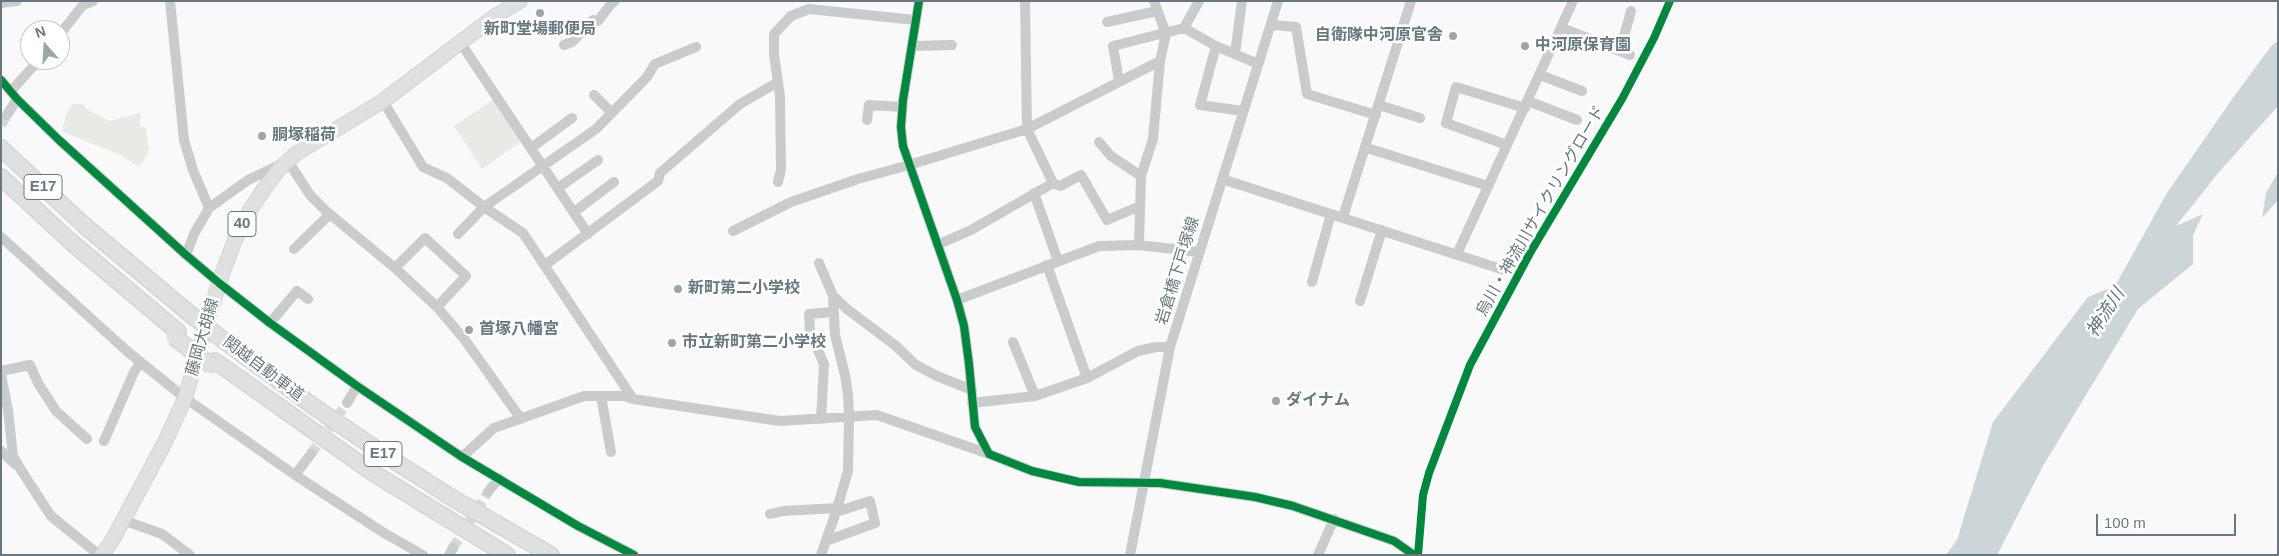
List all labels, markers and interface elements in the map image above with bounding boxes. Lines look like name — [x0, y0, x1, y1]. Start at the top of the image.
marker: 新町堂場郵便局 — [534, 7, 546, 19]
north arrow — [20, 20, 70, 70]
place label: 新町堂場郵便局 — [484, 20, 596, 40]
text: N — [33, 23, 48, 41]
place label: 自衛隊中河原官舎 — [1315, 26, 1443, 46]
marker: 自衛隊中河原官舎 — [1447, 30, 1459, 42]
place label: 中河原保育園 — [1535, 36, 1631, 56]
marker: 中河原保育園 — [1519, 40, 1531, 52]
street label: 烏川・神流川サイクリングロード — [1473, 102, 1609, 320]
place label: 胴塚稲荷 — [272, 126, 336, 146]
marker: 胴塚稲荷 — [256, 130, 268, 142]
road number: E17 — [24, 174, 62, 200]
road number: 40 — [228, 212, 256, 236]
street label: 岩倉橋下戸塚線 — [1152, 215, 1204, 327]
place label: 新町第二小学校 — [688, 279, 800, 299]
marker: 新町第二小学校 — [672, 283, 684, 295]
water label: 神流川 — [2082, 284, 2130, 342]
street label: 藤岡大胡線 — [183, 296, 223, 378]
place label: 首塚八幡宮 — [479, 320, 559, 340]
marker: 首塚八幡宮 — [463, 324, 475, 336]
street label: 関越自動車道 — [219, 332, 307, 406]
place label: 市立新町第二小学校 — [682, 333, 826, 353]
marker: 市立新町第二小学校 — [666, 337, 678, 349]
place label: ダイナム — [1286, 391, 1350, 411]
marker: ダイナム — [1270, 395, 1282, 407]
road number: E17 — [364, 442, 402, 466]
scale bar — [2099, 504, 2239, 536]
text: 100 m — [2104, 514, 2146, 531]

